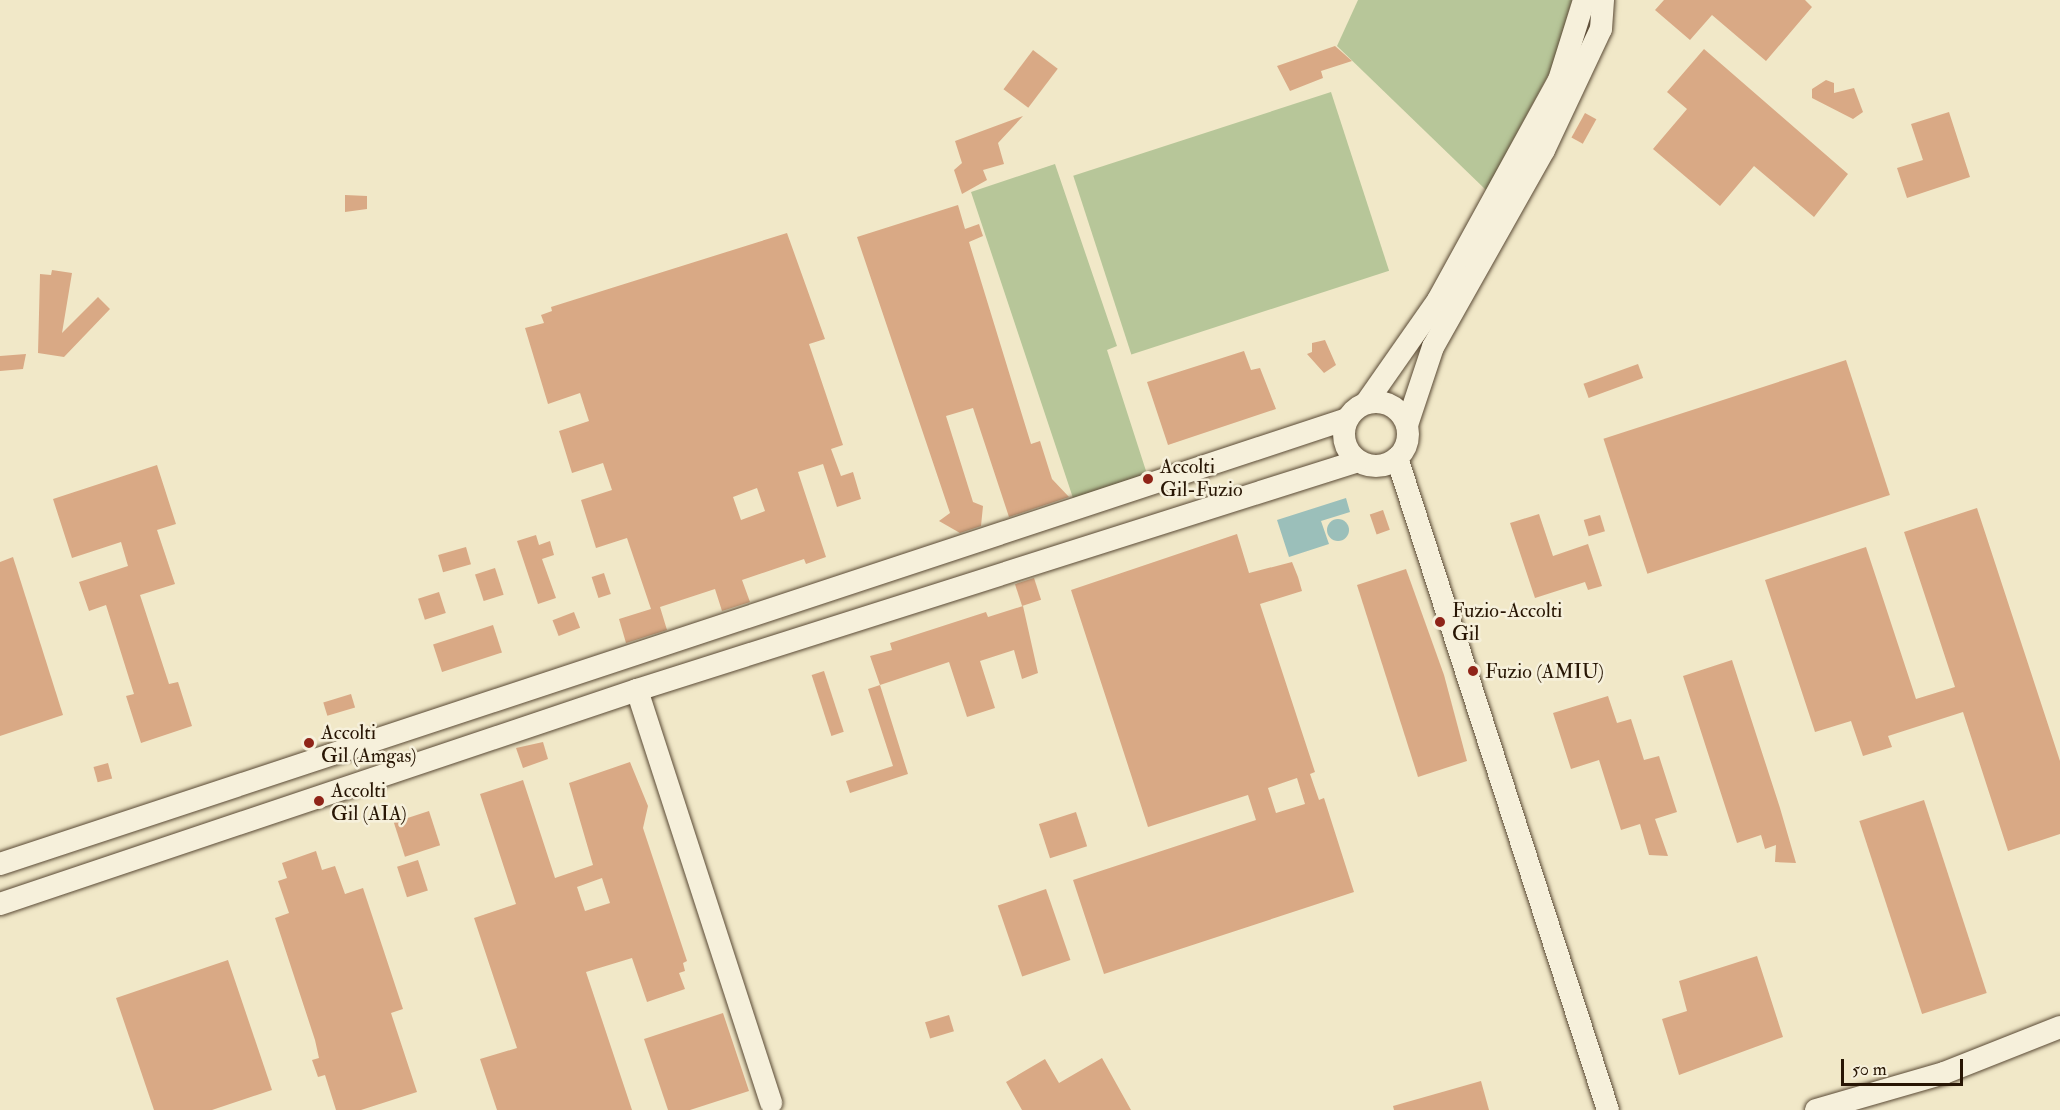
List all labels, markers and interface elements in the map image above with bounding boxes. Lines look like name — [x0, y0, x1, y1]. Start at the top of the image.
place label: Accolti Gil-Fuzio — [1160, 455, 1243, 502]
marker: Accolti Gil-Fuzio — [1141, 472, 1155, 486]
place label: Fuzio-Accolti Gil — [1452, 598, 1562, 645]
marker: Fuzio-Accolti Gil — [1433, 615, 1447, 629]
place label: Fuzio (AMIU) — [1485, 659, 1604, 683]
marker: Fuzio (AMIU) — [1466, 664, 1480, 678]
place label: Accolti Gil (Amgas) — [321, 720, 416, 767]
marker: Accolti Gil (Amgas) — [302, 736, 316, 750]
place label: Accolti Gil (AIA) — [331, 778, 407, 825]
marker: Accolti Gil (AIA) — [312, 794, 326, 808]
scale bar — [1844, 1047, 1966, 1085]
text: 50 m — [1852, 1058, 1887, 1081]

